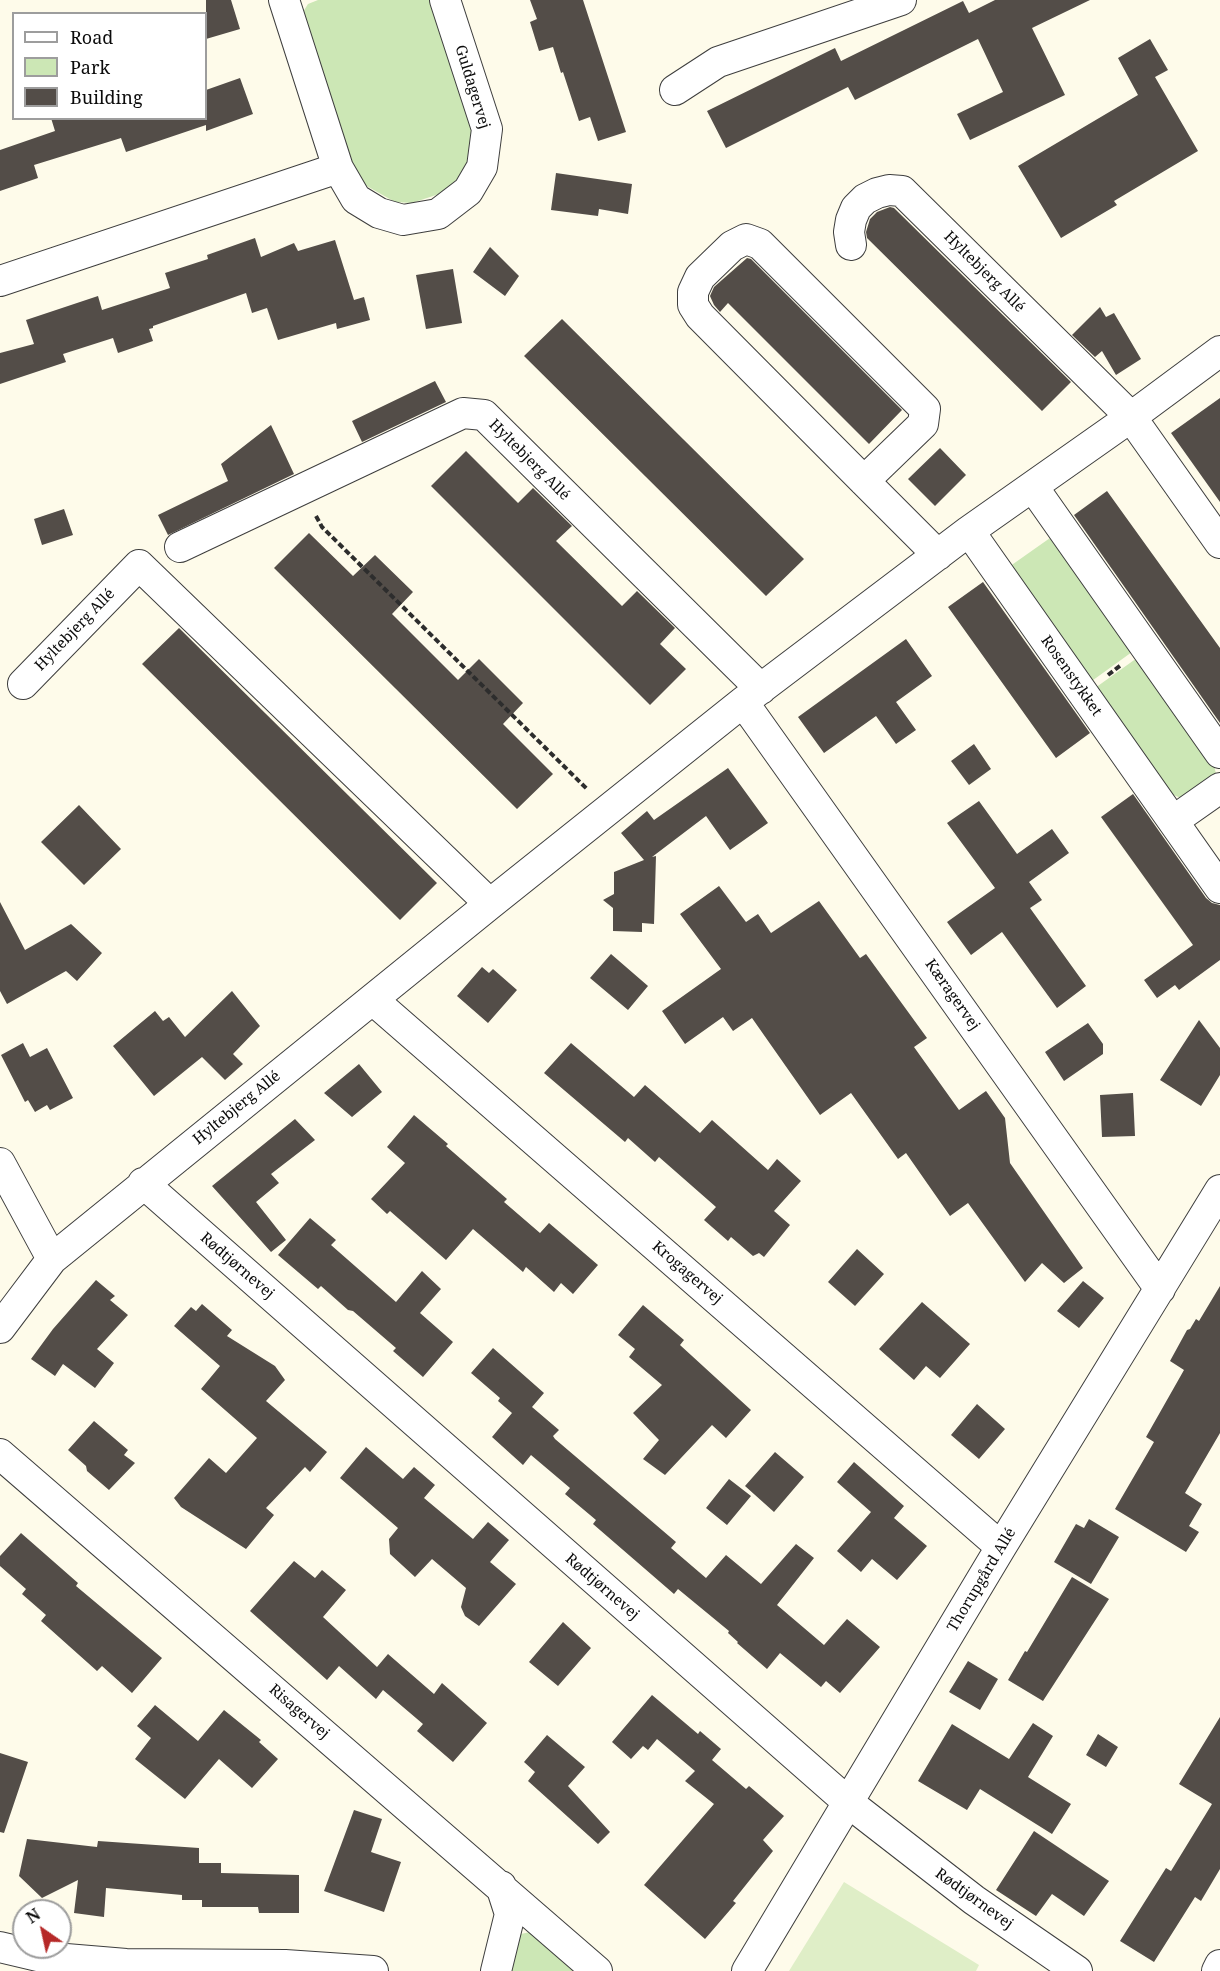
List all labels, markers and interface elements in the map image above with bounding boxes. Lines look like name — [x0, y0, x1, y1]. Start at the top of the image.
legend — [12, 12, 207, 120]
text: Road — [70, 25, 113, 49]
street label: Guldagervej — [451, 43, 493, 131]
text: Park — [70, 55, 110, 79]
text: Building — [70, 85, 143, 109]
street label: Hyltebjerg Allé — [940, 228, 1028, 316]
street label: Hyltebjerg Allé — [485, 416, 573, 504]
street label: Hyltebjerg Allé — [31, 585, 119, 675]
street label: Rosenstykket — [1037, 632, 1105, 720]
street label: Kæragervej — [921, 956, 983, 1034]
street label: Hyltebjerg Allé — [190, 1067, 284, 1149]
street label: Rødtjørnevej — [196, 1229, 278, 1303]
street label: Krogagervej — [648, 1238, 726, 1308]
street label: Thorupgård Allé — [944, 1525, 1020, 1635]
street label: Rødtjørnevej — [561, 1550, 643, 1624]
street label: Risagervej — [265, 1681, 333, 1743]
street label: Rødtjørnevej — [931, 1865, 1017, 1933]
north arrow — [12, 1899, 72, 1959]
text: N — [22, 1903, 44, 1928]

